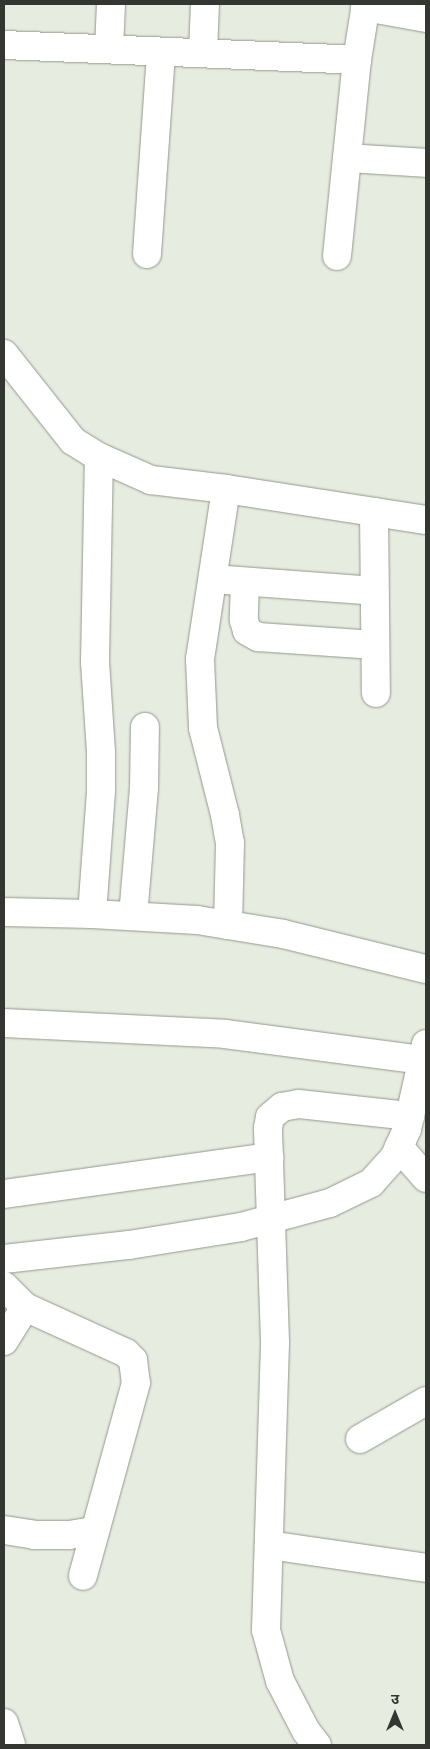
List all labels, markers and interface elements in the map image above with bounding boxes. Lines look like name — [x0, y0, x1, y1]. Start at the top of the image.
north arrow — [370, 1689, 420, 1739]
text: उ — [391, 1690, 399, 1708]

